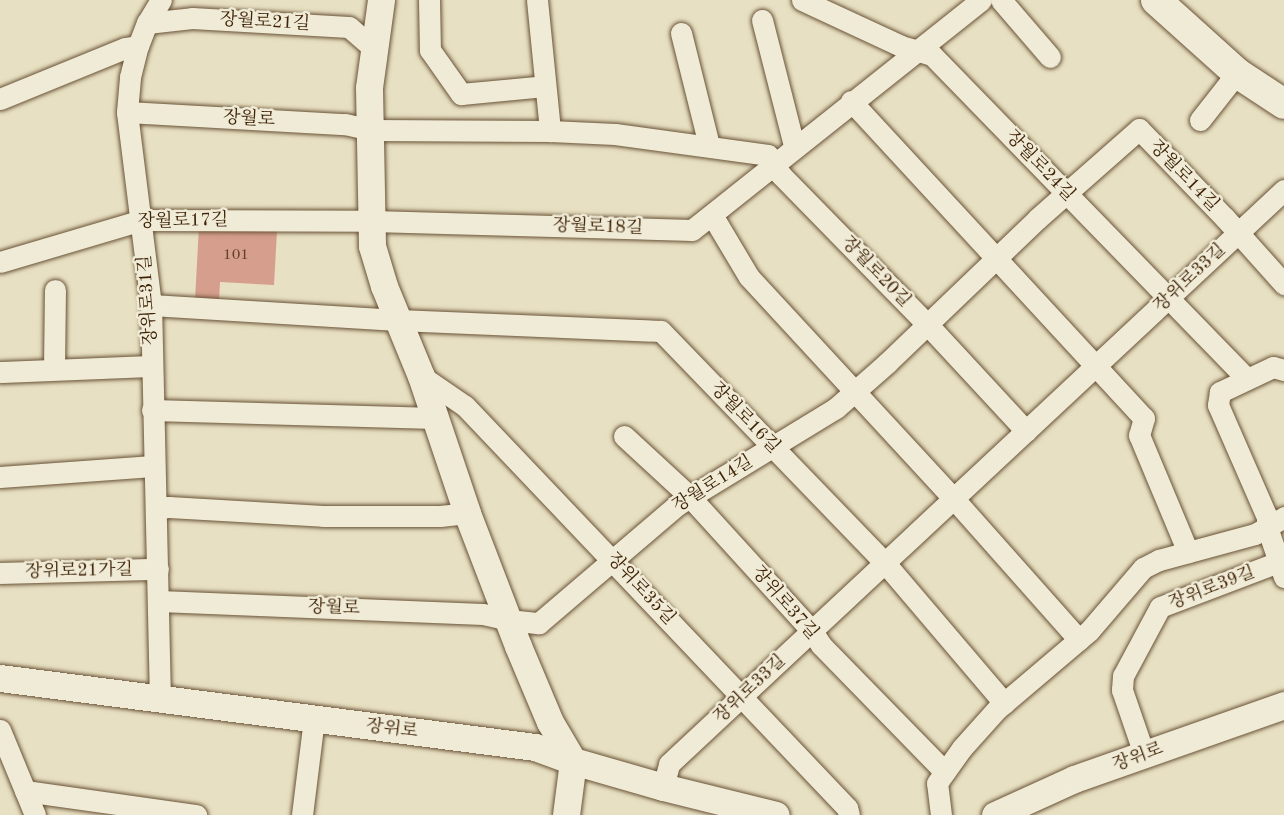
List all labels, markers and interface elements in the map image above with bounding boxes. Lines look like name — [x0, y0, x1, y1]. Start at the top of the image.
street label: 장월로21길 — [219, 9, 311, 35]
street label: 장월로 — [222, 107, 276, 131]
street label: 장월로24길 — [1001, 126, 1079, 206]
street label: 장월로14길 — [1145, 136, 1223, 216]
street label: 장월로17길 — [138, 209, 228, 233]
street label: 장월로18길 — [552, 215, 644, 239]
street label: 장월로20길 — [837, 232, 915, 312]
street label: 장위로33길 — [1150, 239, 1230, 317]
house number: 101 — [223, 247, 249, 265]
street label: 장위로31길 — [134, 254, 162, 346]
street label: 장월로16길 — [706, 378, 784, 458]
street label: 장월로14길 — [669, 451, 757, 517]
street label: 장위로35길 — [602, 549, 680, 629]
street label: 장위로21가길 — [25, 559, 133, 583]
street label: 장위로37길 — [747, 562, 823, 644]
street label: 장위로39길 — [1166, 562, 1258, 614]
street label: 장월로 — [308, 596, 360, 620]
street label: 장위로33길 — [710, 650, 790, 728]
street label: 장위로 — [365, 715, 419, 743]
street label: 장위로 — [1110, 738, 1166, 776]

